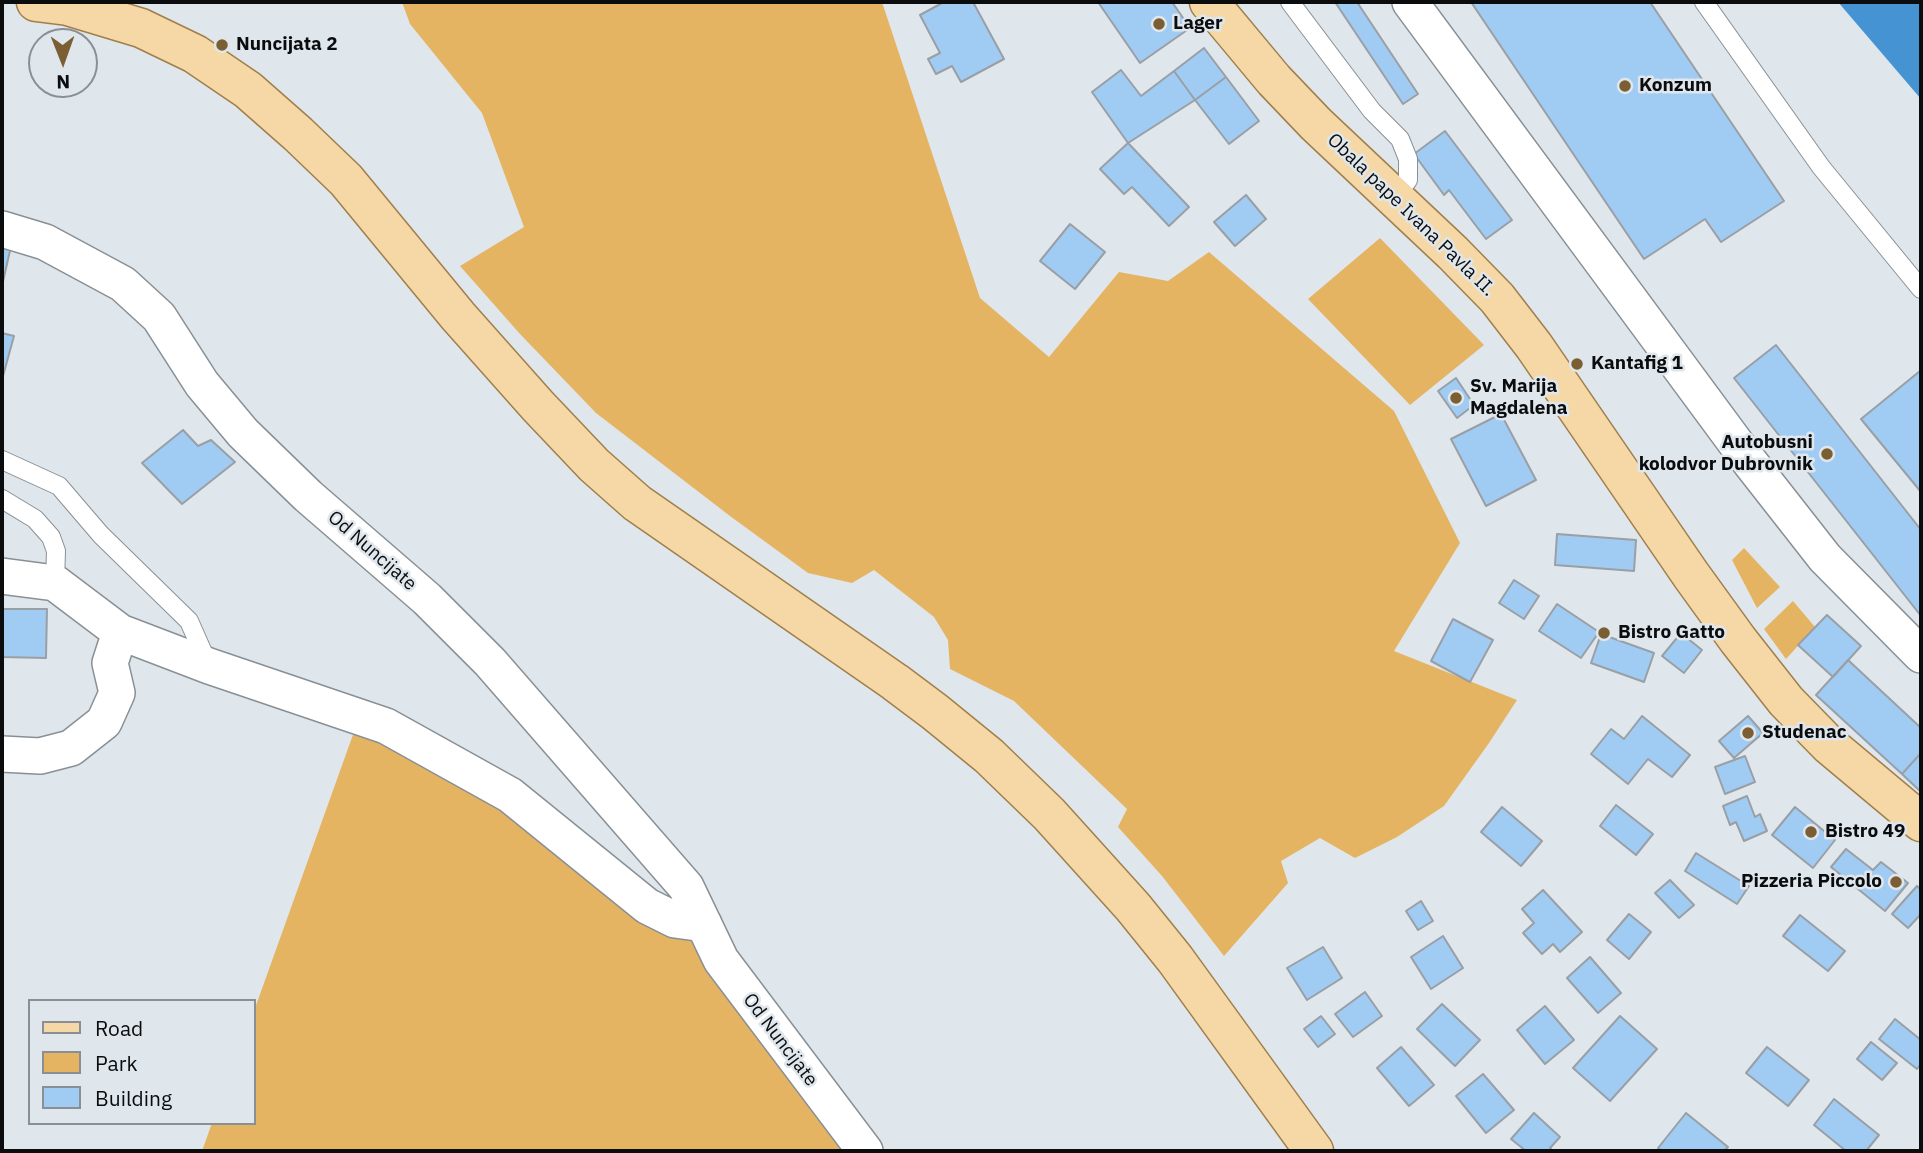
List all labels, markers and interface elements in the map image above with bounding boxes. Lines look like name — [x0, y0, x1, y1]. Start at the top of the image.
place label: Lager — [1173, 13, 1223, 35]
marker: Lager — [1151, 16, 1167, 32]
north arrow — [28, 28, 98, 98]
place label: Nuncijata 2 — [236, 34, 338, 56]
marker: Nuncijata 2 — [214, 37, 230, 53]
text: N — [56, 70, 70, 94]
place label: Konzum — [1639, 75, 1712, 97]
marker: Konzum — [1617, 78, 1633, 94]
street label: Obala pape Ivana Pavla II. — [1322, 129, 1500, 301]
place label: Kantafig 1 — [1591, 353, 1683, 375]
marker: Kantafig 1 — [1569, 356, 1585, 372]
place label: Sv. Marija Magdalena — [1470, 376, 1568, 420]
marker: Sv. Marija Magdalena — [1448, 390, 1464, 406]
place label: Autobusni kolodvor Dubrovnik — [1639, 432, 1813, 476]
marker: Autobusni kolodvor Dubrovnik — [1819, 446, 1835, 462]
street label: Od Nuncijate — [323, 506, 421, 596]
place label: Bistro Gatto — [1618, 622, 1725, 644]
marker: Bistro Gatto — [1596, 625, 1612, 641]
place label: Studenac — [1762, 722, 1847, 744]
marker: Studenac — [1740, 725, 1756, 741]
place label: Bistro 49 — [1825, 821, 1905, 843]
marker: Bistro 49 — [1803, 824, 1819, 840]
place label: Pizzeria Piccolo — [1741, 871, 1882, 893]
marker: Pizzeria Piccolo — [1888, 874, 1904, 890]
street label: Od Nuncijate — [738, 989, 822, 1091]
legend — [28, 999, 256, 1125]
text: Road — [95, 1014, 143, 1042]
text: Park — [95, 1049, 138, 1077]
text: Building — [95, 1084, 172, 1112]

